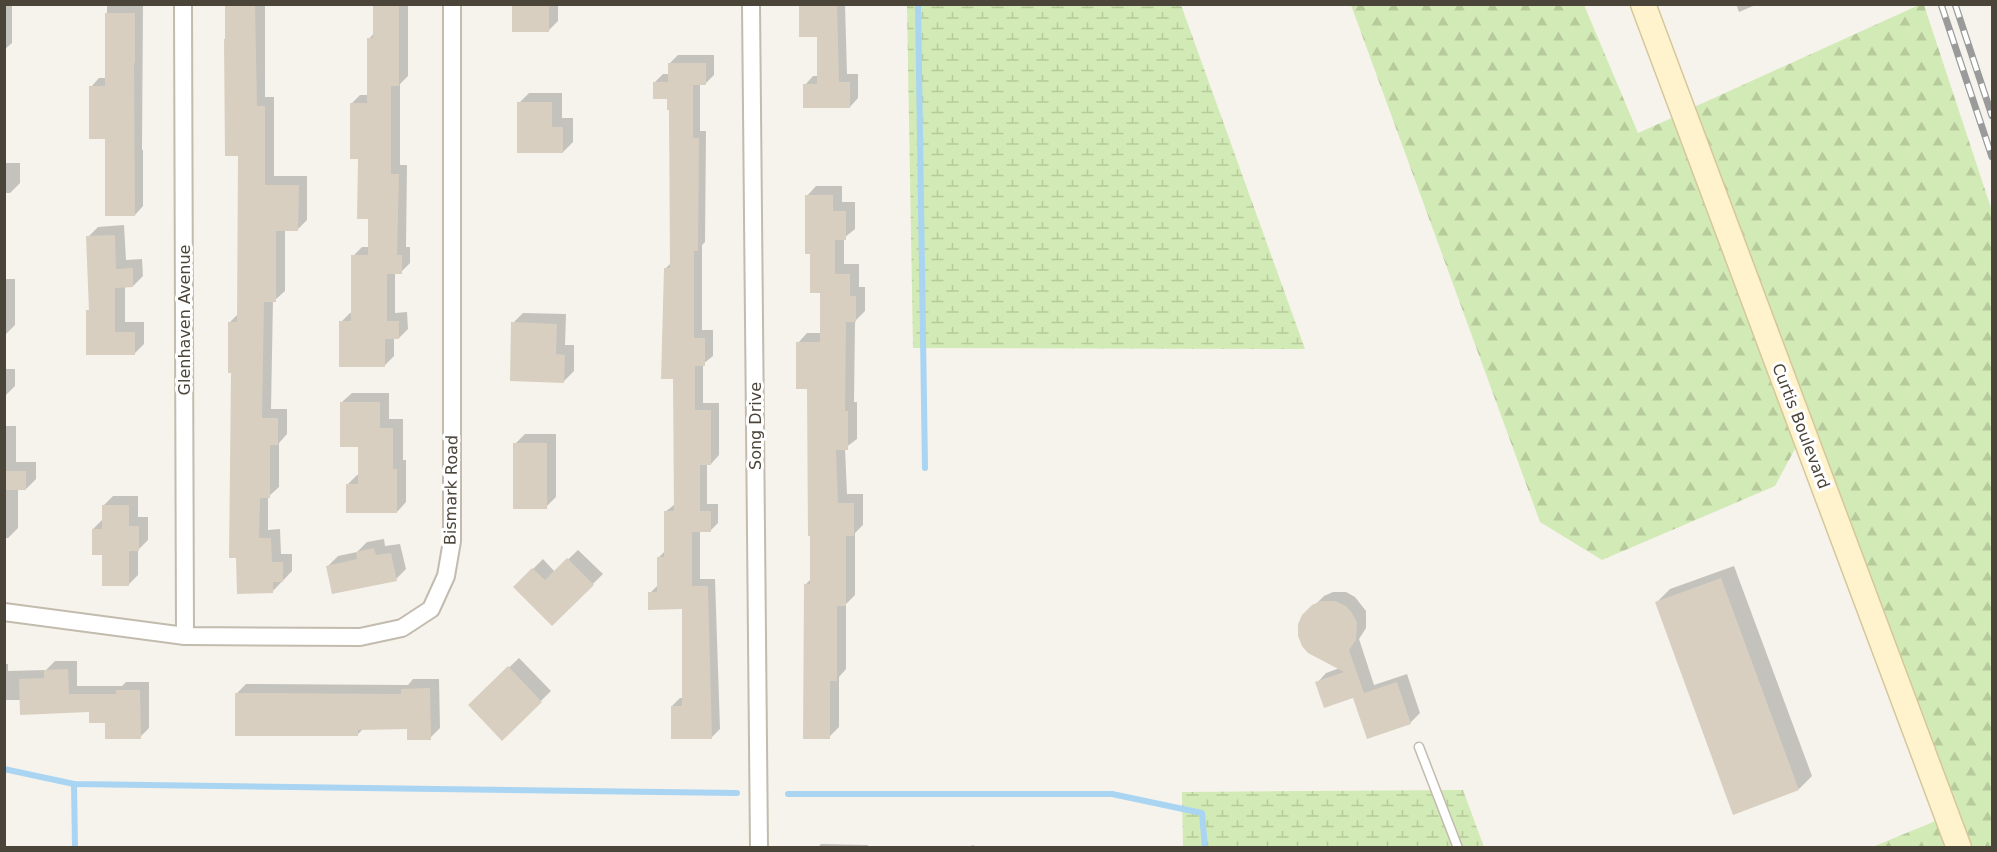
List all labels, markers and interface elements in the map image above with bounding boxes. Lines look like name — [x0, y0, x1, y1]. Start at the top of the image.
street label: Glenhaven Avenue — [175, 245, 194, 395]
street label: Curtis Boulevard — [1768, 361, 1834, 491]
street label: Song Drive — [746, 382, 765, 470]
street label: Bismark Road — [441, 435, 461, 545]

